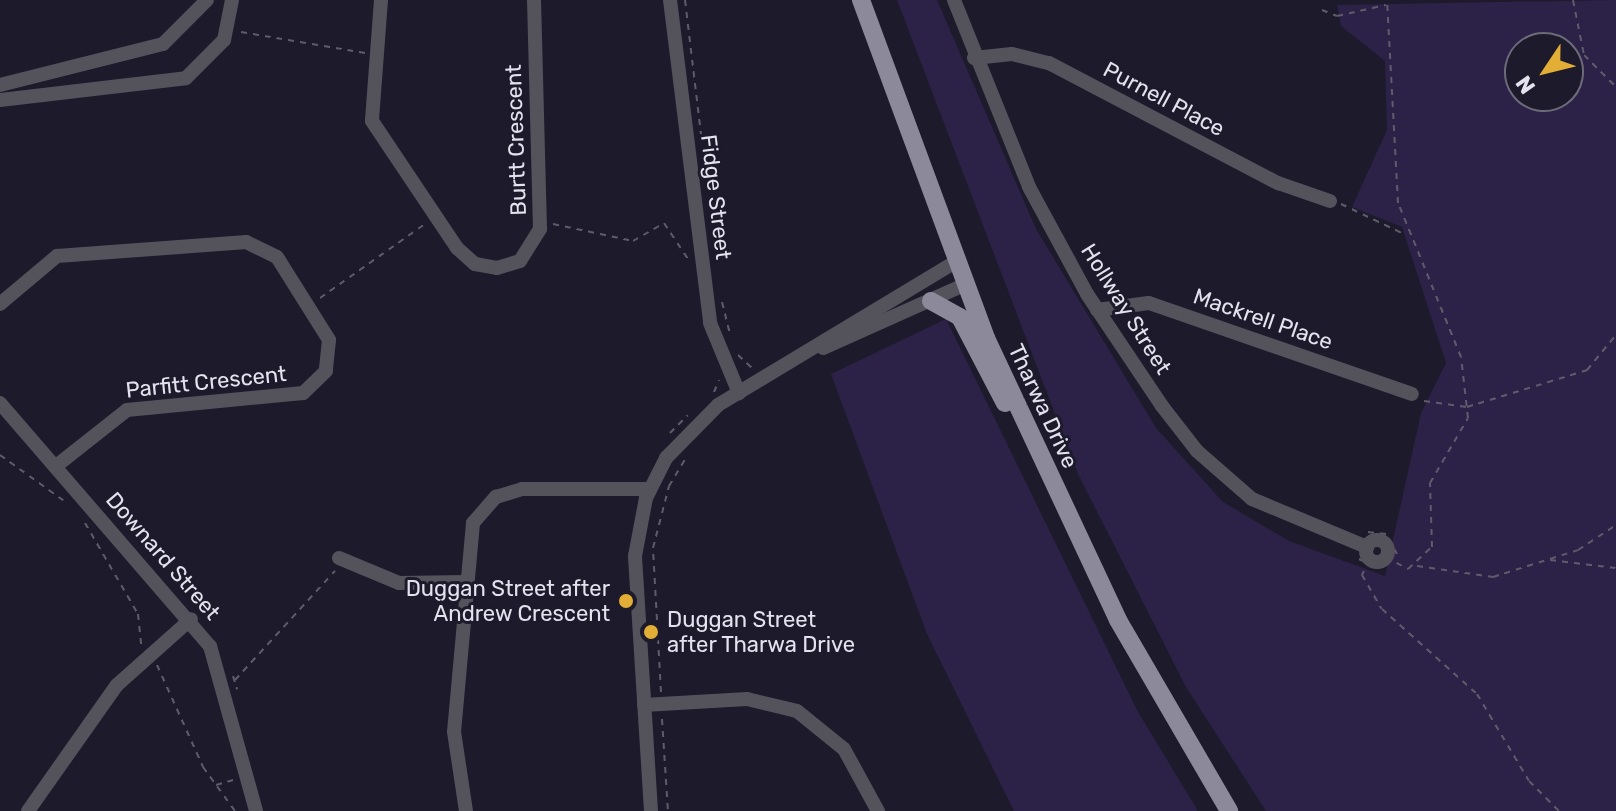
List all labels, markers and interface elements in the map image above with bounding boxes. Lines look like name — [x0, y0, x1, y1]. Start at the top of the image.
north arrow — [1504, 32, 1584, 112]
street label: Purnell Place — [1099, 56, 1229, 142]
street label: Burtt Crescent — [500, 64, 532, 216]
text: N — [1510, 71, 1541, 99]
street label: Fidge Street — [695, 133, 737, 261]
street label: Hollway Street — [1075, 239, 1177, 379]
street label: Mackrell Place — [1190, 283, 1336, 355]
street label: Tharwa Drive — [1003, 340, 1083, 472]
street label: Parfitt Crescent — [124, 360, 288, 404]
street label: Downard Street — [100, 487, 226, 625]
place label: Duggan Street after Andrew Crescent — [406, 575, 610, 626]
marker: Duggan Street after Andrew Crescent — [617, 592, 635, 610]
place label: Duggan Street after Tharwa Drive — [667, 606, 856, 658]
marker: Duggan Street after Tharwa Drive — [642, 623, 660, 641]

